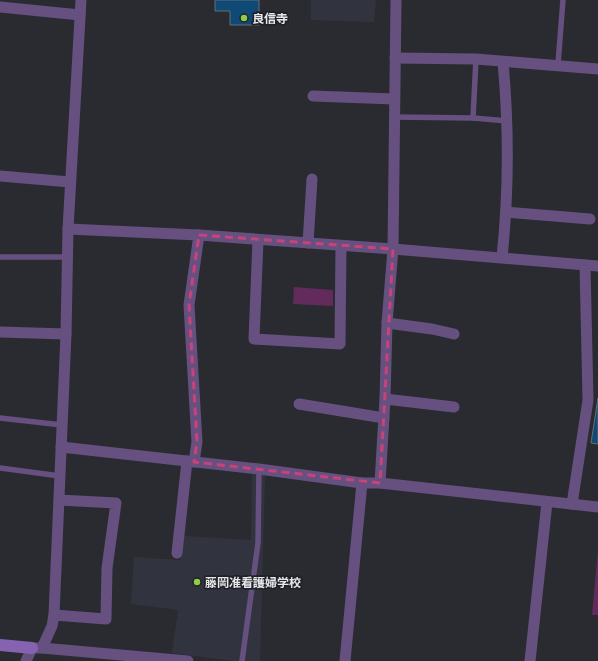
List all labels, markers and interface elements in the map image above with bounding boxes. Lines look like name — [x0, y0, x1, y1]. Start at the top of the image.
place label: 良信寺 — [252, 10, 288, 27]
marker: 良信寺 — [239, 13, 249, 23]
place label: 藤岡准看護婦学校 — [205, 574, 301, 591]
marker: 藤岡准看護婦学校 — [192, 577, 202, 587]

